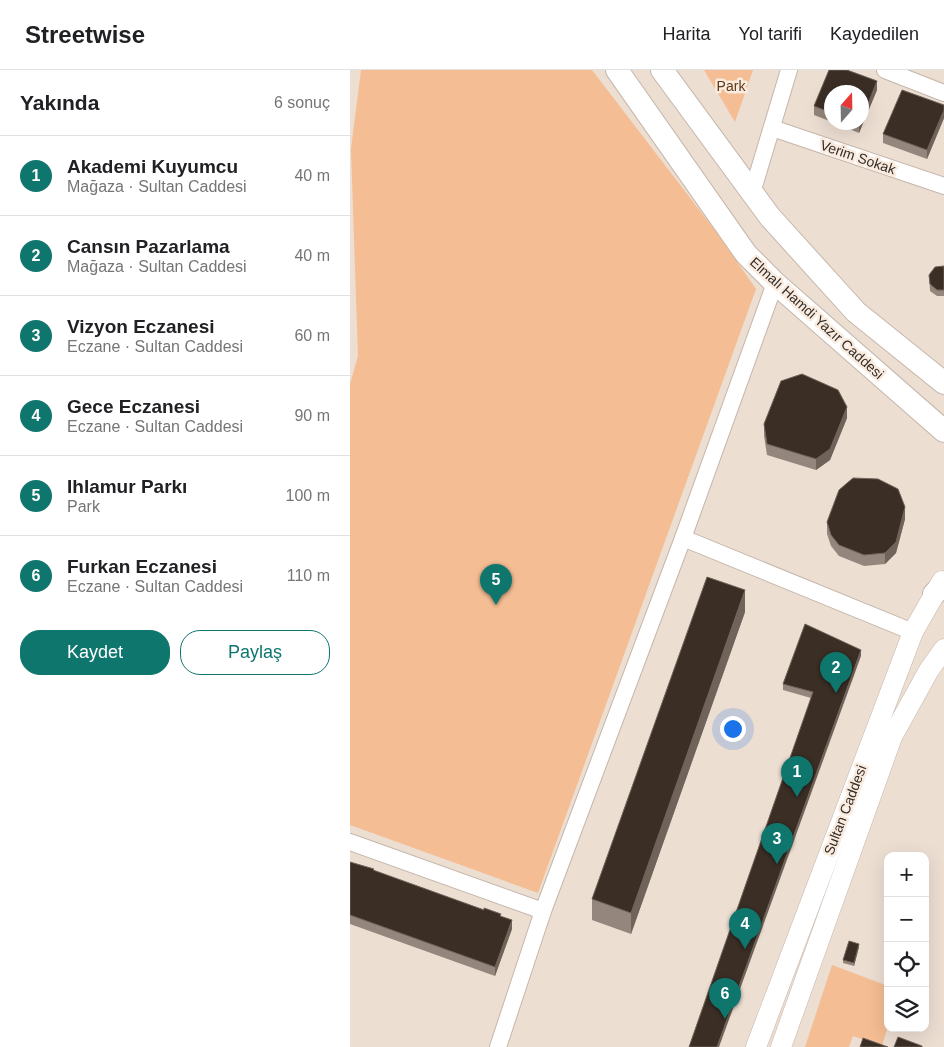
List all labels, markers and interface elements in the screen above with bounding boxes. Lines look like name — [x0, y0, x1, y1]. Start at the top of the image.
text: Streetwise — [25, 21, 145, 48]
text: Harita — [663, 24, 711, 44]
text: Yol tarifi — [739, 24, 802, 44]
text: Kaydedilen — [830, 24, 919, 44]
park label: Park — [717, 78, 746, 94]
north arrow — [824, 85, 869, 130]
text: Yakında — [20, 91, 99, 114]
text: 6 sonuç — [274, 94, 330, 111]
street label: Verim Sokak — [818, 137, 899, 178]
text: Akademi Kuyumcu — [67, 156, 238, 177]
text: 1 — [32, 167, 40, 184]
text: 40 m — [294, 167, 330, 184]
text: Mağaza · Sultan Caddesi — [67, 178, 247, 195]
text: Cansın Pazarlama — [67, 236, 230, 257]
text: 2 — [32, 247, 40, 264]
text: 40 m — [294, 247, 330, 264]
street label: Elmalı Hamdi Yazır Caddesi — [747, 254, 887, 382]
text: Mağaza · Sultan Caddesi — [67, 258, 247, 275]
text: Vizyon Eczanesi — [67, 316, 215, 337]
text: 3 — [32, 327, 40, 344]
text: 60 m — [294, 327, 330, 344]
text: Eczane · Sultan Caddesi — [67, 338, 243, 355]
text: Gece Eczanesi — [67, 396, 200, 417]
text: 4 — [32, 407, 40, 424]
text: 90 m — [294, 407, 330, 424]
text: Eczane · Sultan Caddesi — [67, 418, 243, 435]
text: Ihlamur Parkı — [67, 476, 187, 497]
text: 5 — [32, 487, 40, 504]
text: 100 m — [286, 487, 330, 504]
text: Park — [67, 498, 100, 515]
text: Furkan Eczanesi — [67, 556, 217, 577]
pin: 5 — [480, 564, 512, 605]
text: 6 — [32, 567, 40, 584]
text: 110 m — [287, 567, 330, 584]
text: Eczane · Sultan Caddesi — [67, 578, 243, 595]
button: Kaydet — [20, 630, 170, 675]
button: Paylaş — [180, 630, 330, 675]
pin: 2 — [820, 652, 852, 693]
your location — [720, 716, 746, 742]
pin: 1 — [781, 756, 813, 797]
street label: Sultan Caddesi — [821, 763, 869, 857]
pin: 3 — [761, 823, 793, 864]
map controls — [884, 852, 929, 1032]
button: + — [884, 852, 929, 897]
button: − — [884, 897, 929, 942]
pin: 4 — [729, 908, 761, 949]
button: locate — [884, 942, 929, 987]
pin: 6 — [709, 978, 741, 1019]
button: layers — [884, 987, 929, 1032]

